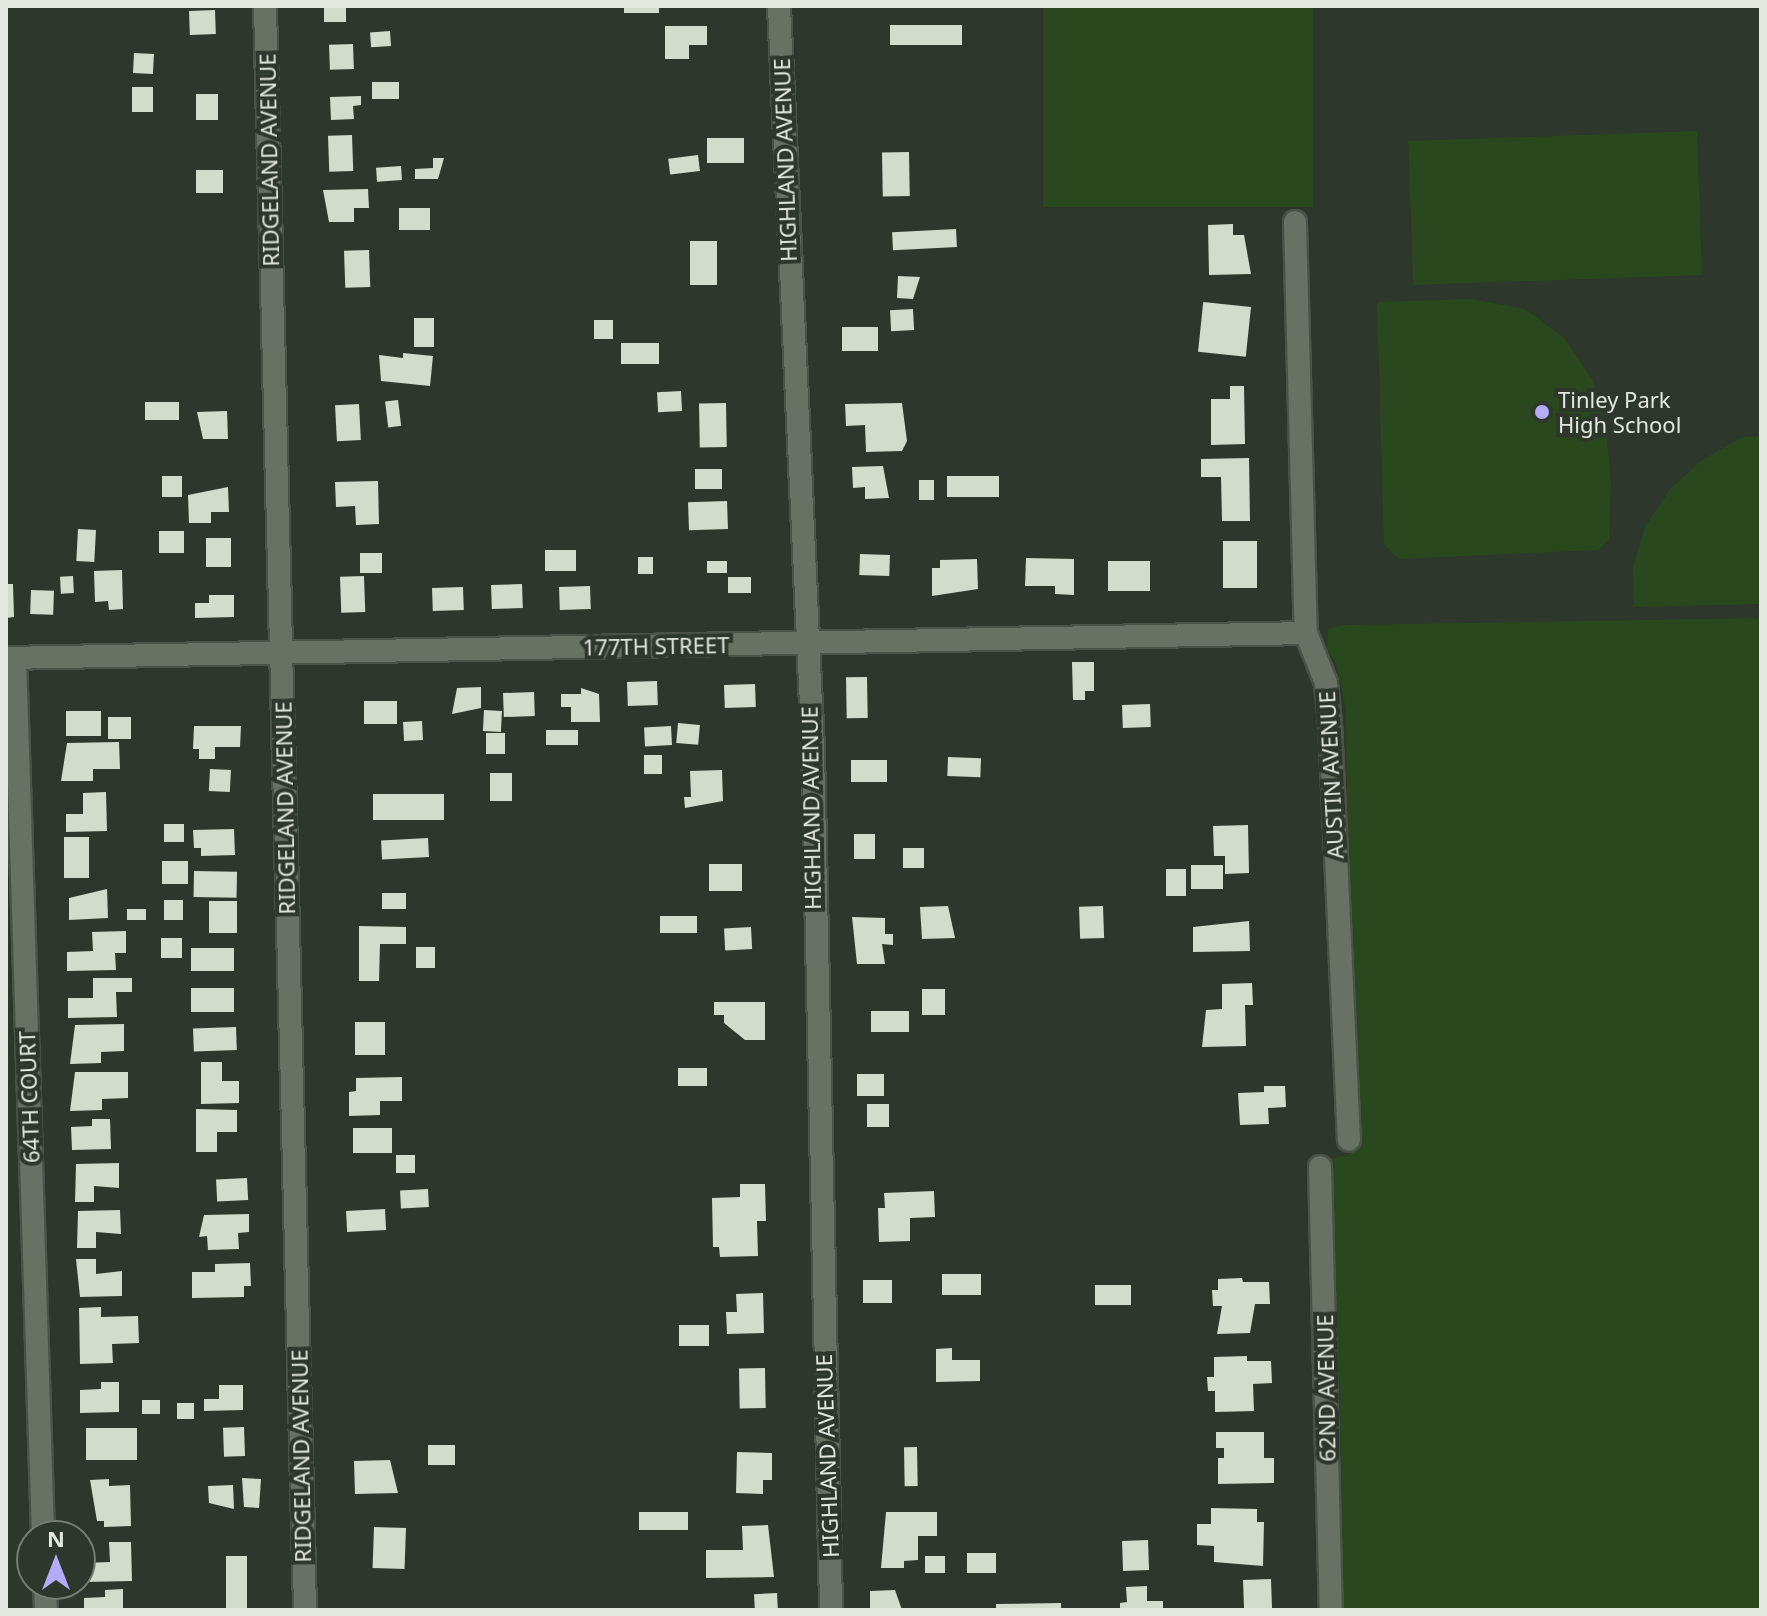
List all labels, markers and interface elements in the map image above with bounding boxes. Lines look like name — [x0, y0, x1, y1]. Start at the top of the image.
street label: RIDGELAND AVENUE — [254, 53, 284, 267]
street label: HIGHLAND AVENUE — [768, 58, 802, 262]
place label: Tinley Park High School — [1558, 386, 1681, 438]
marker: Tinley Park High School — [1533, 403, 1551, 421]
street label: 177TH STREET — [582, 632, 730, 660]
street label: AUSTIN AVENUE — [1313, 690, 1349, 860]
street label: RIDGELAND AVENUE — [270, 701, 300, 915]
street label: HIGHLAND AVENUE — [796, 706, 826, 910]
street label: 64TH COURT — [14, 1031, 44, 1163]
street label: 62ND AVENUE — [1312, 1314, 1340, 1462]
street label: RIDGELAND AVENUE — [286, 1349, 316, 1563]
street label: HIGHLAND AVENUE — [810, 1354, 844, 1558]
north arrow — [16, 1520, 96, 1600]
text: N — [47, 1523, 65, 1553]

